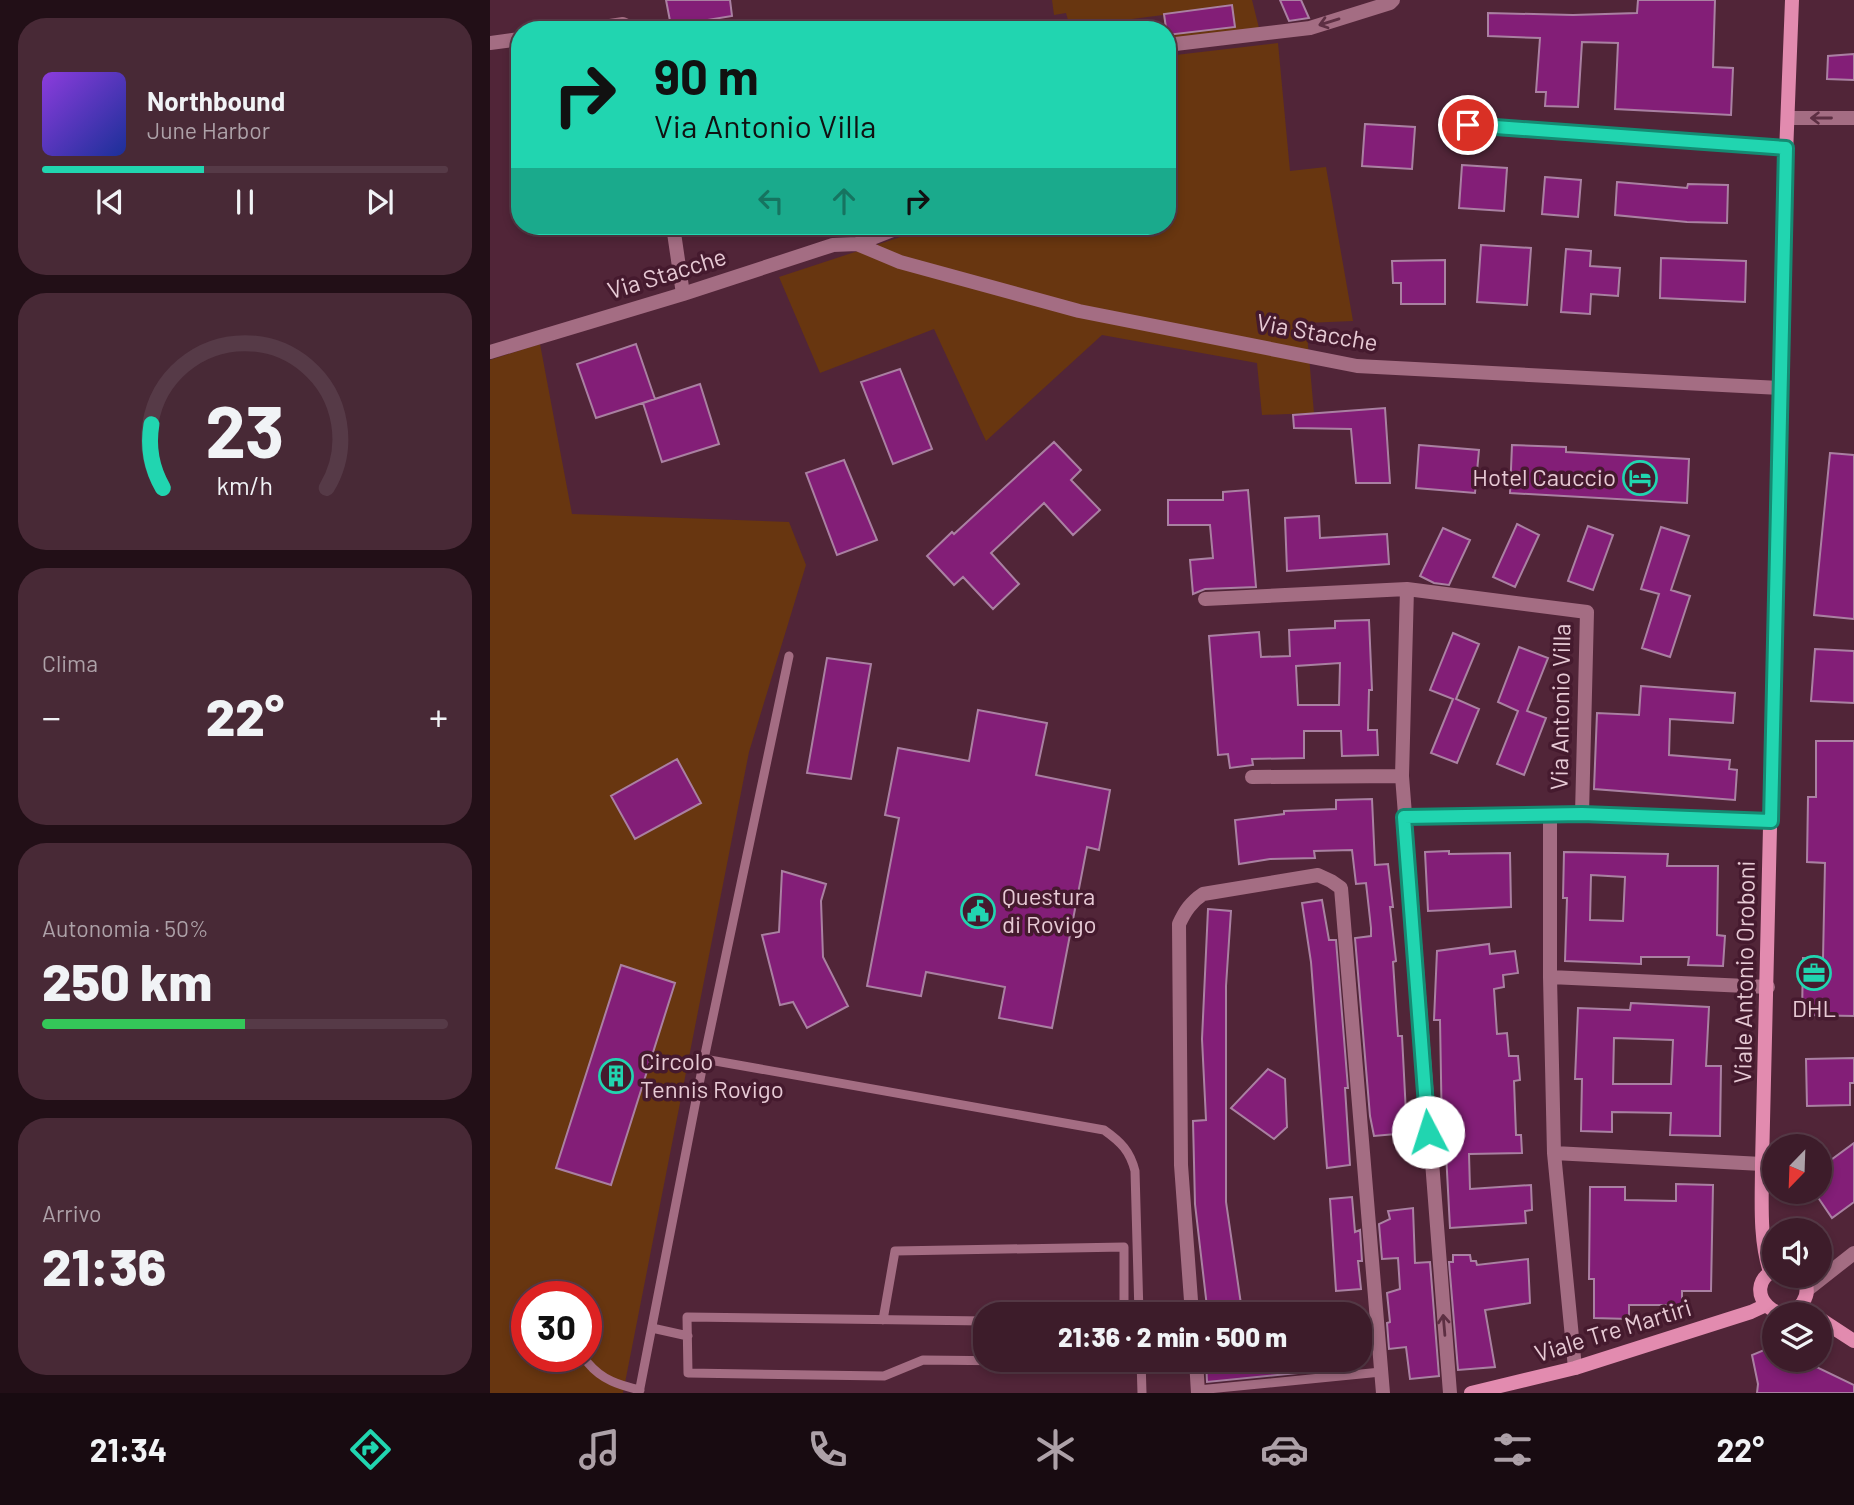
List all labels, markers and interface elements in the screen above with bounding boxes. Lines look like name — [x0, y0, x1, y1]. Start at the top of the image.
one-way arrow — [1318, 16, 1340, 29]
text: 90 m — [654, 46, 759, 105]
icon: right — [539, 49, 630, 140]
text: Northbound — [147, 85, 285, 116]
pin — [1438, 95, 1498, 155]
text: Via Antonio Villa — [654, 106, 876, 144]
icon: arrive — [1449, 106, 1487, 144]
one-way arrow — [1810, 111, 1833, 125]
text: June Harbor — [147, 116, 270, 144]
icon: left — [752, 182, 790, 220]
icon: ahead — [825, 182, 863, 220]
icon: right — [898, 182, 936, 220]
icon: previous — [91, 183, 129, 221]
icon: pause — [226, 183, 264, 221]
icon: next — [361, 183, 399, 221]
street label: Via Stacche — [604, 241, 730, 304]
street label: Via Stacche — [1254, 307, 1380, 356]
text: 23 — [205, 385, 285, 473]
hotel icon: Hotel Cauccio — [1621, 459, 1659, 497]
place label: Hotel Cauccio — [1472, 462, 1616, 491]
text: km/h — [217, 469, 273, 499]
street label: Via Antonio Villa — [1544, 623, 1575, 791]
text: Clima — [42, 649, 98, 677]
text: 22° — [206, 684, 284, 746]
text: − — [42, 693, 61, 739]
text: + — [429, 693, 448, 739]
street label: Viale Antonio Oroboni — [1727, 860, 1760, 1084]
place label: Questura di Rovigo — [1002, 881, 1097, 938]
public building icon: Questura di Rovigo — [959, 892, 997, 930]
text: Autonomia · 50% — [42, 914, 209, 942]
text: 250 km — [42, 949, 212, 1011]
office icon: DHL — [1795, 954, 1833, 992]
place label: DHL — [1792, 993, 1836, 1022]
place label: Circolo Tennis Rovigo — [640, 1046, 784, 1103]
building icon: Circolo Tennis Rovigo — [597, 1057, 635, 1095]
position arrow — [1391, 1095, 1465, 1169]
north arrow — [1762, 1134, 1832, 1204]
map controls — [1762, 1134, 1832, 1372]
text: Arrivo — [42, 1199, 102, 1227]
button: sound — [1762, 1218, 1832, 1288]
text: 21:36 — [42, 1234, 166, 1296]
speed limit sign: 30 — [511, 1281, 602, 1372]
street label: Viale Tre Martiri — [1531, 1292, 1694, 1367]
button: layers — [1762, 1302, 1832, 1372]
one-way arrow — [1437, 1314, 1450, 1337]
text: 21:36 · 2 min · 500 m — [1058, 1321, 1287, 1352]
icon: directions — [346, 1425, 395, 1474]
icon: music — [575, 1425, 624, 1474]
icon: phone — [803, 1425, 852, 1474]
icon: climate — [1031, 1425, 1080, 1474]
icon: car — [1260, 1425, 1309, 1474]
icon: filters — [1488, 1425, 1537, 1474]
text: 21:34 — [90, 1430, 167, 1468]
text: 22° — [1716, 1430, 1764, 1468]

